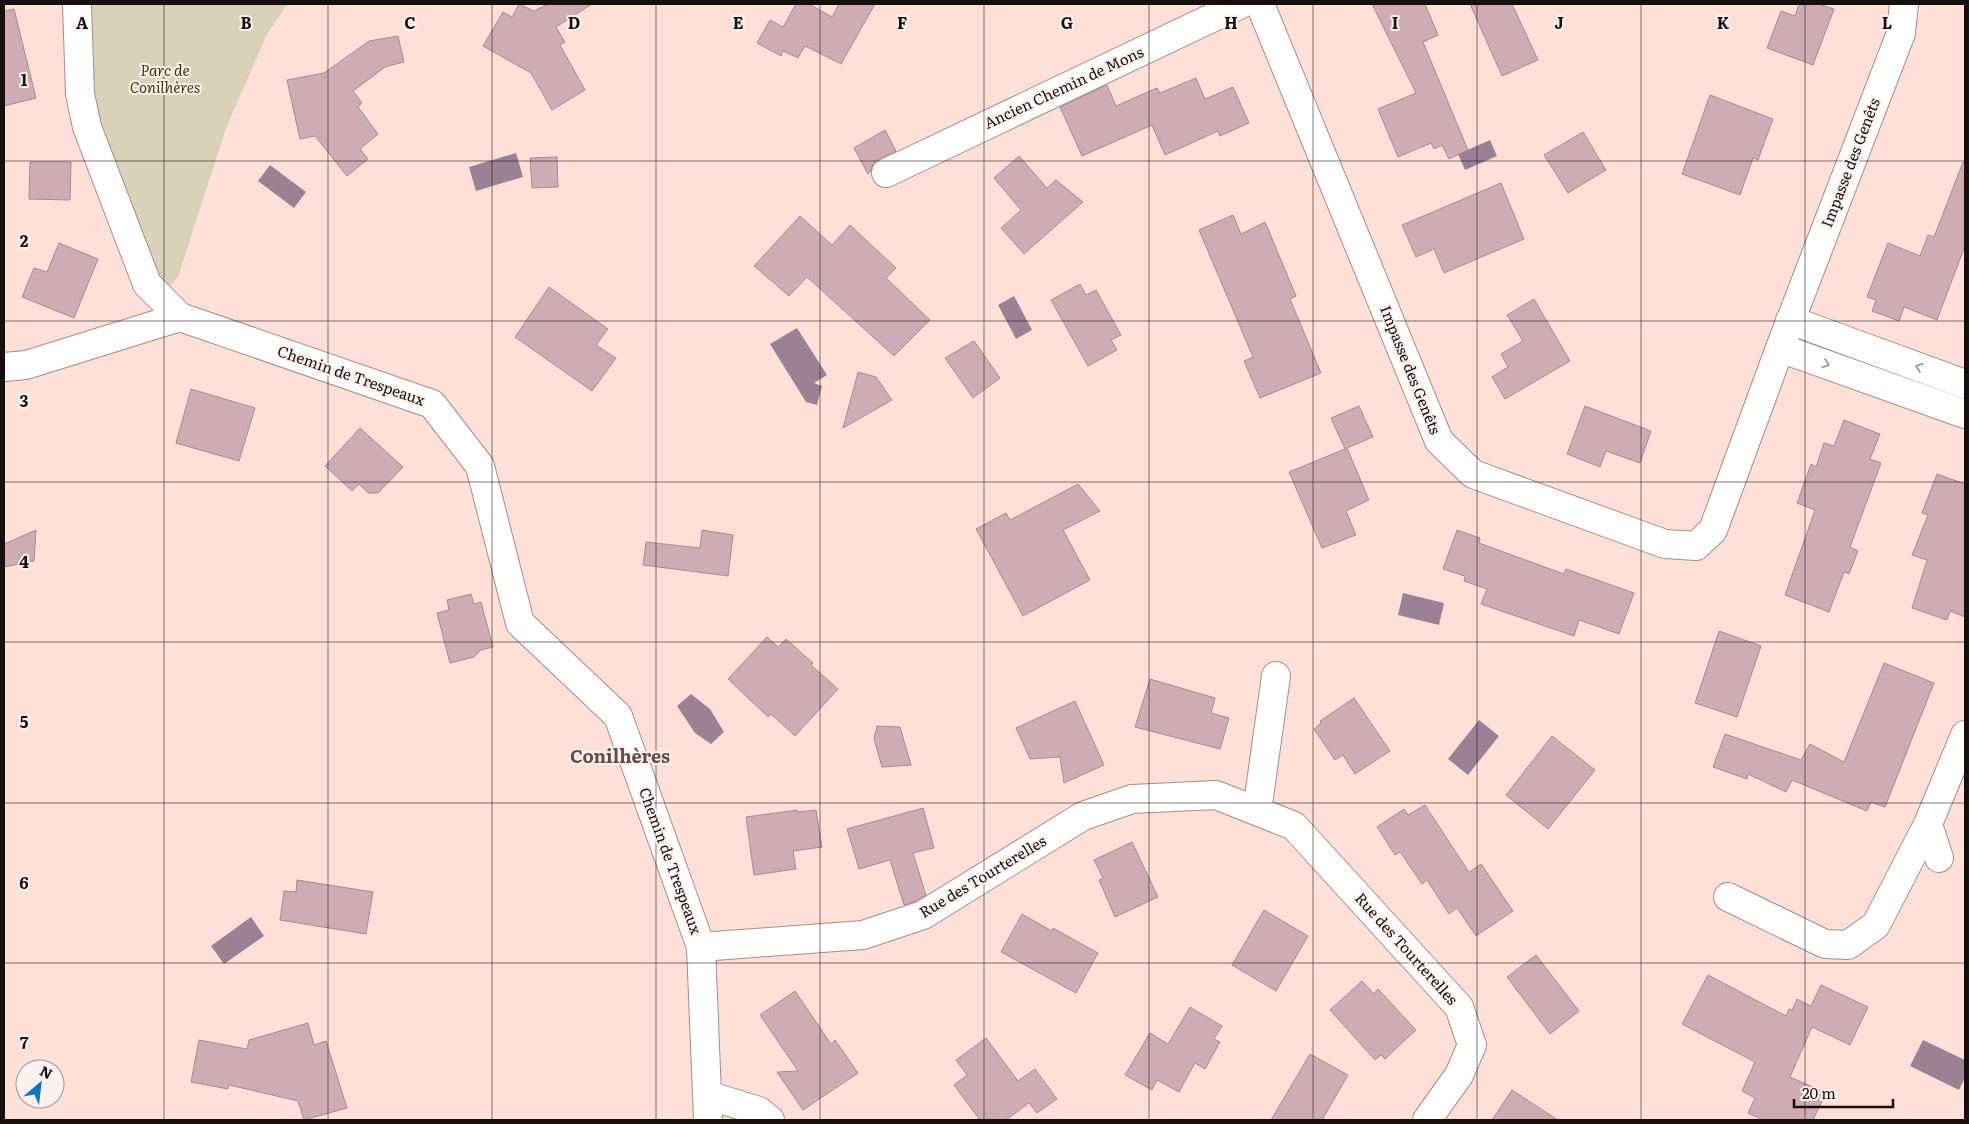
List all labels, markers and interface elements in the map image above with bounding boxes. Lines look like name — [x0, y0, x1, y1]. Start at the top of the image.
text: A — [76, 10, 88, 34]
text: B — [240, 10, 252, 34]
text: C — [404, 10, 416, 34]
text: D — [568, 10, 580, 34]
text: E — [733, 10, 744, 34]
text: F — [897, 10, 907, 34]
text: G — [1061, 10, 1073, 34]
text: H — [1224, 10, 1238, 34]
text: I — [1392, 10, 1398, 34]
text: J — [1554, 10, 1564, 34]
text: K — [1717, 10, 1730, 34]
text: L — [1882, 10, 1892, 34]
street label: Ancien Chemin de Mons — [980, 39, 1147, 134]
park label: Parc de Conilhères — [130, 58, 200, 98]
text: 1 — [21, 67, 28, 91]
street label: Impasse des Genêts — [1814, 94, 1885, 231]
text: 2 — [20, 228, 29, 252]
street label: Impasse des Genêts — [1375, 301, 1448, 438]
street label: Chemin de Trespeaux — [275, 338, 429, 411]
one-way arrow — [1821, 358, 1829, 368]
one-way arrow — [1916, 363, 1924, 373]
text: 3 — [20, 388, 29, 412]
text: 4 — [19, 549, 29, 573]
text: 5 — [20, 709, 29, 733]
district label: Conilhères — [570, 742, 670, 769]
street label: Chemin de Trespeaux — [634, 784, 709, 938]
street label: Rue des Tourterelles — [914, 829, 1050, 923]
text: 6 — [19, 870, 29, 894]
street label: Rue des Tourterelles — [1350, 887, 1464, 1010]
text: 7 — [20, 1030, 29, 1054]
north arrow — [15, 1059, 65, 1109]
text: N — [37, 1060, 57, 1083]
scale bar — [1794, 1076, 1893, 1108]
text: 20 m — [1802, 1081, 1836, 1104]

